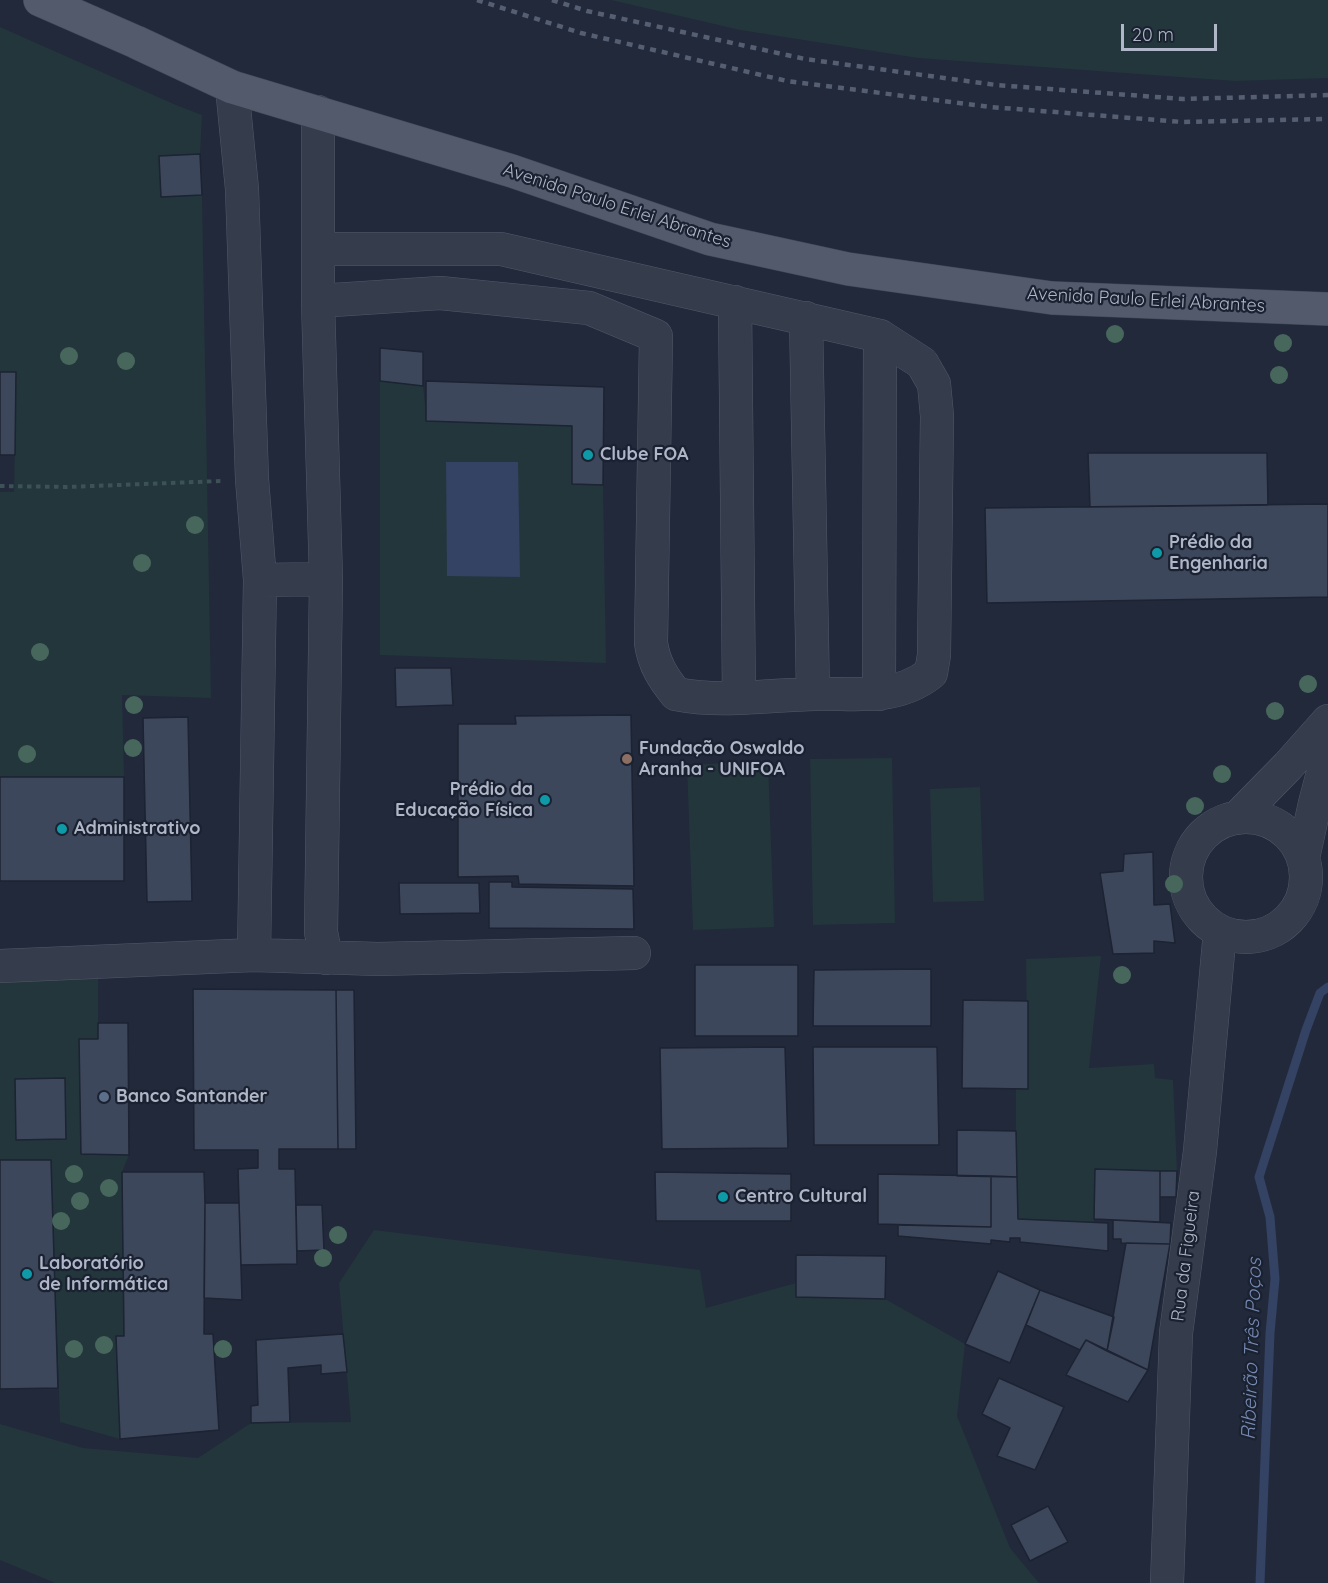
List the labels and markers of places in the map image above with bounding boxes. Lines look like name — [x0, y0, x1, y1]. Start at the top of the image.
place label: Clube FOA — [600, 444, 689, 466]
marker: Clube FOA — [581, 448, 595, 462]
place label: Prédio da Engenharia — [1169, 532, 1268, 574]
marker: Prédio da Engenharia — [1150, 546, 1164, 560]
place label: Fundação Oswaldo Aranha - UNIFOA — [639, 738, 804, 780]
marker: Fundação Oswaldo Aranha - UNIFOA — [620, 752, 634, 766]
place label: Prédio da Educação Física — [395, 779, 533, 822]
marker: Prédio da Educação Física — [538, 793, 552, 807]
place label: Administrativo — [74, 818, 200, 840]
marker: Administrativo — [55, 822, 69, 836]
place label: Banco Santander — [116, 1086, 267, 1108]
marker: Banco Santander — [97, 1090, 111, 1104]
place label: Centro Cultural — [735, 1186, 867, 1208]
marker: Centro Cultural — [716, 1190, 730, 1204]
place label: Laboratório de Informática — [39, 1253, 168, 1296]
marker: Laboratório de Informática — [20, 1267, 34, 1281]

